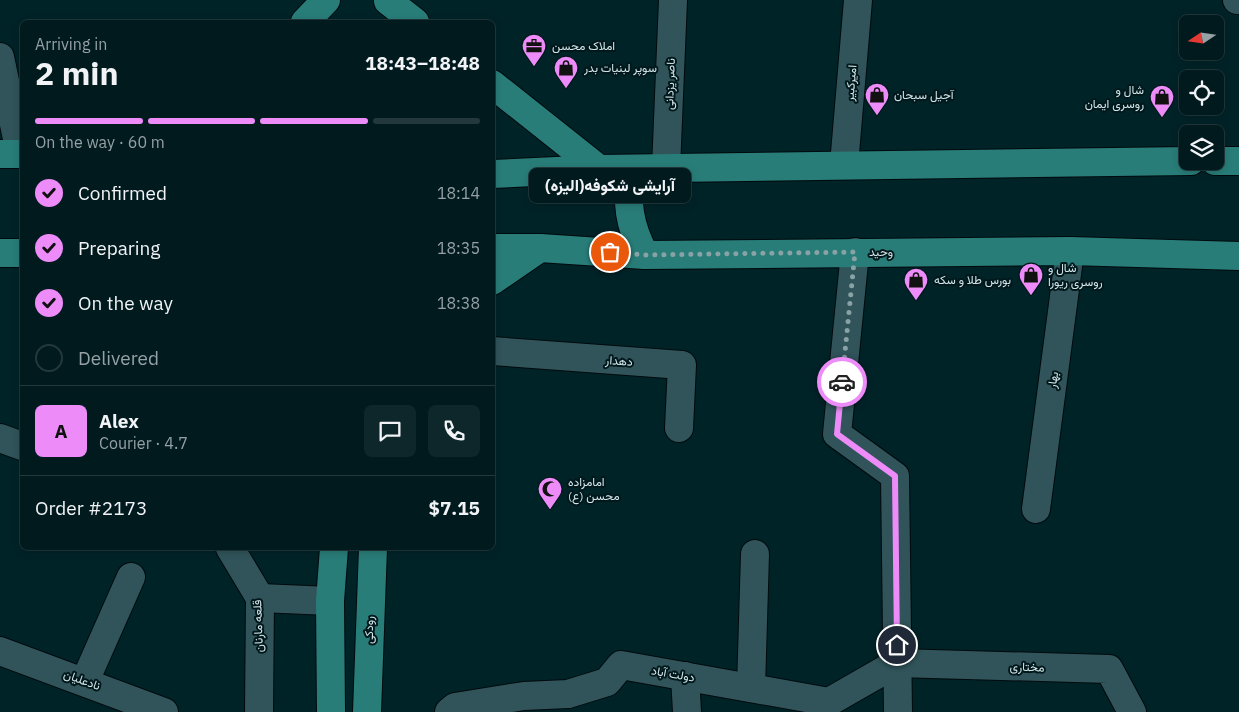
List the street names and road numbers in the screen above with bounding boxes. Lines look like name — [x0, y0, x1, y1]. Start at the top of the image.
street label: ناصر یزدانی — [661, 58, 679, 110]
street label: امیرکبیر — [841, 64, 861, 103]
street label: وحید — [869, 244, 893, 260]
street label: دهدار — [604, 352, 633, 370]
street label: بهار — [1044, 371, 1062, 390]
street label: قلعه مارنان — [249, 599, 267, 653]
street label: رودکی — [361, 616, 377, 644]
street label: مختاری — [1009, 658, 1045, 676]
street label: دولت آباد — [650, 662, 696, 686]
street label: نادعلیان — [62, 666, 103, 693]

